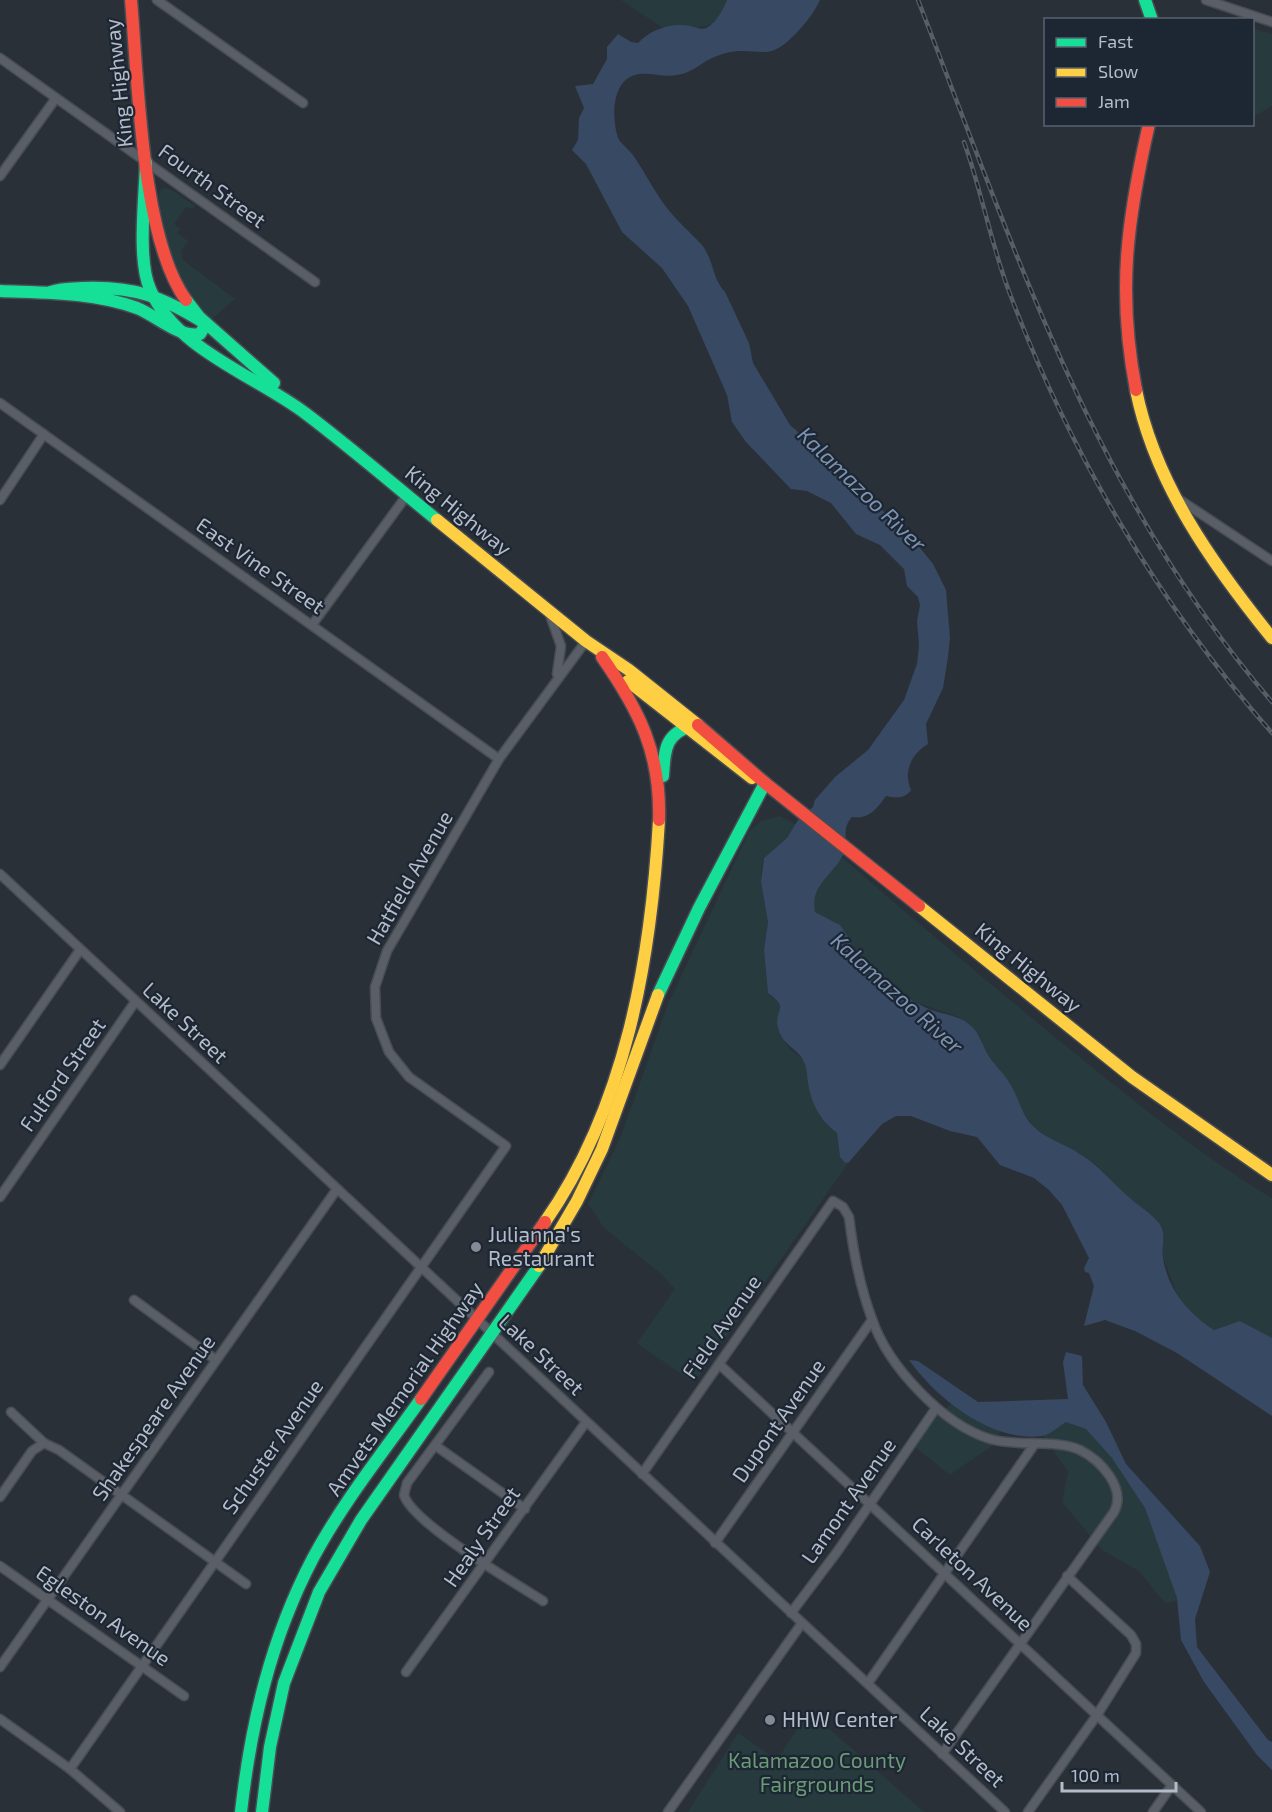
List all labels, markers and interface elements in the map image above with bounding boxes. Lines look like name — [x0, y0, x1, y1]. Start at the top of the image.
street label: King Highway — [98, 18, 137, 149]
legend — [1044, 18, 1254, 126]
text: Fast — [1098, 30, 1133, 52]
text: Slow — [1098, 60, 1139, 82]
text: Jam — [1098, 90, 1130, 112]
street label: Fourth Street — [154, 137, 271, 232]
water label: Kalamazoo River — [793, 421, 933, 557]
street label: King Highway — [401, 459, 517, 560]
street label: East Vine Street — [192, 511, 330, 618]
street label: Hatfield Avenue — [360, 806, 457, 949]
street label: King Highway — [971, 916, 1087, 1017]
water label: Kalamazoo River — [826, 926, 970, 1059]
street label: Lake Street — [138, 976, 234, 1068]
street label: Fulford Street — [14, 1013, 110, 1135]
place label: Julianna's Restaurant — [488, 1221, 594, 1270]
marker: Julianna's Restaurant — [469, 1240, 483, 1254]
street label: Field Avenue — [676, 1270, 766, 1383]
street label: Amvets Memorial Highway — [320, 1276, 487, 1500]
street label: Lake Street — [494, 1308, 590, 1400]
street label: Shakespeare Avenue — [86, 1329, 219, 1505]
street label: Dupont Avenue — [726, 1354, 830, 1487]
street label: Schuster Avenue — [216, 1374, 328, 1518]
street label: Lamont Avenue — [795, 1433, 900, 1568]
street label: Healy Street — [437, 1481, 524, 1591]
street label: Carleton Avenue — [907, 1511, 1039, 1635]
street label: Egleston Avenue — [32, 1559, 176, 1670]
street label: Lake Street — [915, 1700, 1011, 1792]
place label: HHW Center — [782, 1706, 898, 1731]
marker: HHW Center — [763, 1713, 777, 1727]
park label: Kalamazoo County Fairgrounds — [728, 1747, 906, 1796]
scale bar — [1062, 1755, 1176, 1793]
text: 100 m — [1071, 1764, 1120, 1786]

